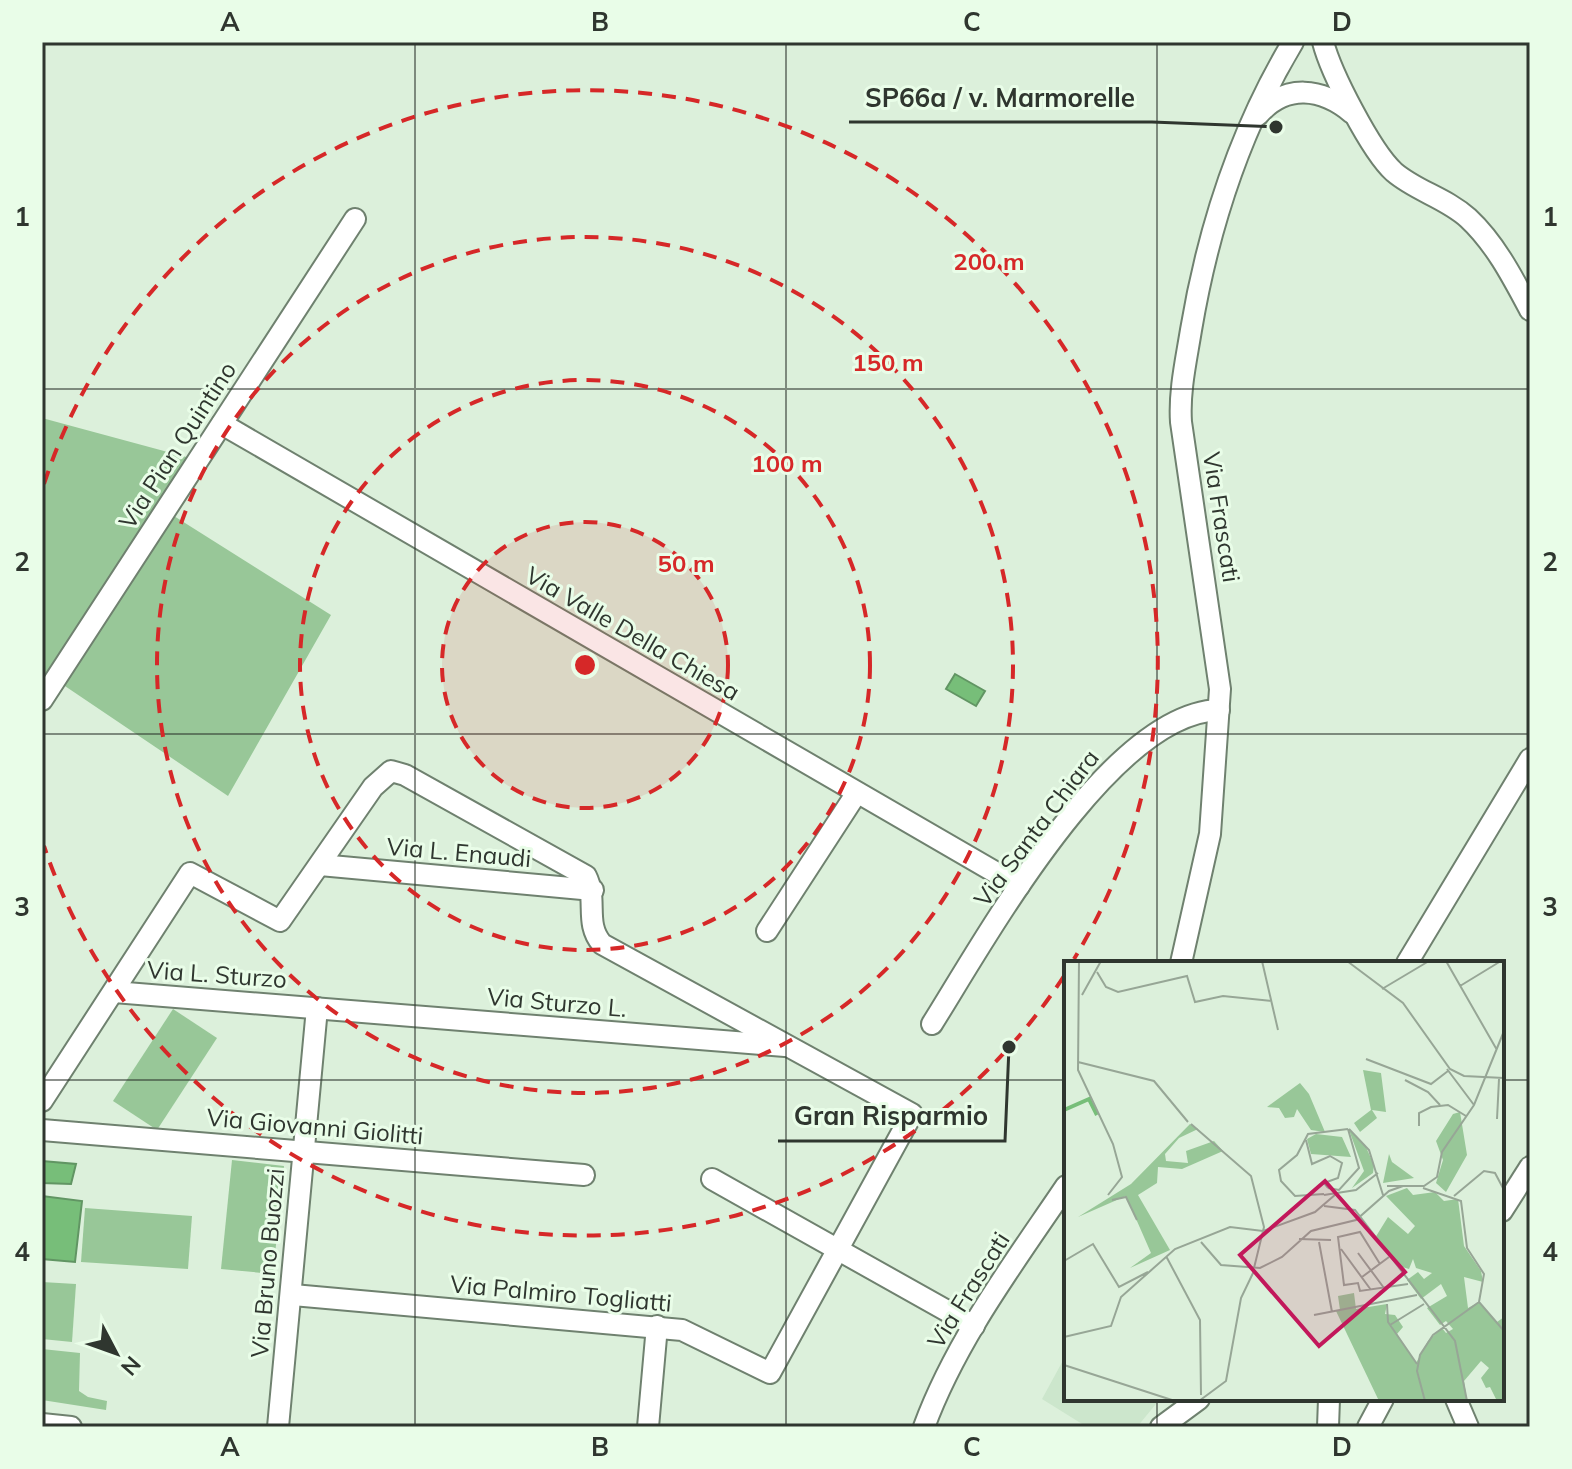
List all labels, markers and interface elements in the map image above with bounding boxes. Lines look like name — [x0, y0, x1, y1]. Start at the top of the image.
text: A — [220, 5, 240, 38]
text: B — [591, 5, 609, 38]
text: C — [963, 5, 981, 38]
text: D — [1332, 5, 1352, 38]
callout: SP66a / v. Marmorelle — [849, 72, 1152, 122]
text: SP66a / v. Marmorelle — [865, 81, 1135, 114]
text: 1 — [14, 200, 30, 233]
text: 1 — [1542, 200, 1558, 233]
text: 200 m — [953, 246, 1025, 276]
text: 150 m — [852, 347, 924, 377]
street label: Via Pian Quintino — [112, 356, 242, 534]
text: 100 m — [751, 448, 823, 478]
street label: Via Frascati — [1197, 450, 1247, 584]
text: 2 — [14, 545, 30, 578]
text: 2 — [1542, 545, 1558, 578]
text: 50 m — [658, 548, 714, 578]
street label: Via Valle Della Chiesa — [521, 559, 745, 707]
centre of rings — [571, 651, 599, 679]
street label: Via Santa Chiara — [967, 743, 1105, 913]
street label: Via L. Enaudi — [386, 831, 532, 873]
text: 3 — [14, 890, 30, 923]
text: 3 — [1542, 890, 1558, 923]
street label: Via L. Sturzo — [146, 954, 288, 994]
inset map — [1064, 961, 1504, 1401]
street label: Via Sturzo L. — [486, 981, 628, 1023]
callout: Gran Risparmio — [778, 1091, 1005, 1141]
text: Gran Risparmio — [794, 1099, 988, 1132]
street label: Via Giovanni Giolitti — [205, 1102, 425, 1150]
street label: Via Bruno Buozzi — [244, 1167, 290, 1359]
street label: Via Frascati — [920, 1226, 1016, 1354]
text: 4 — [14, 1235, 30, 1268]
text: 4 — [1542, 1235, 1558, 1268]
street label: Via Palmiro Togliatti — [449, 1268, 673, 1318]
north arrow — [76, 1313, 156, 1393]
text: N — [115, 1351, 147, 1382]
text: A — [220, 1430, 240, 1463]
text: B — [591, 1430, 609, 1463]
text: C — [963, 1430, 981, 1463]
text: D — [1332, 1430, 1352, 1463]

